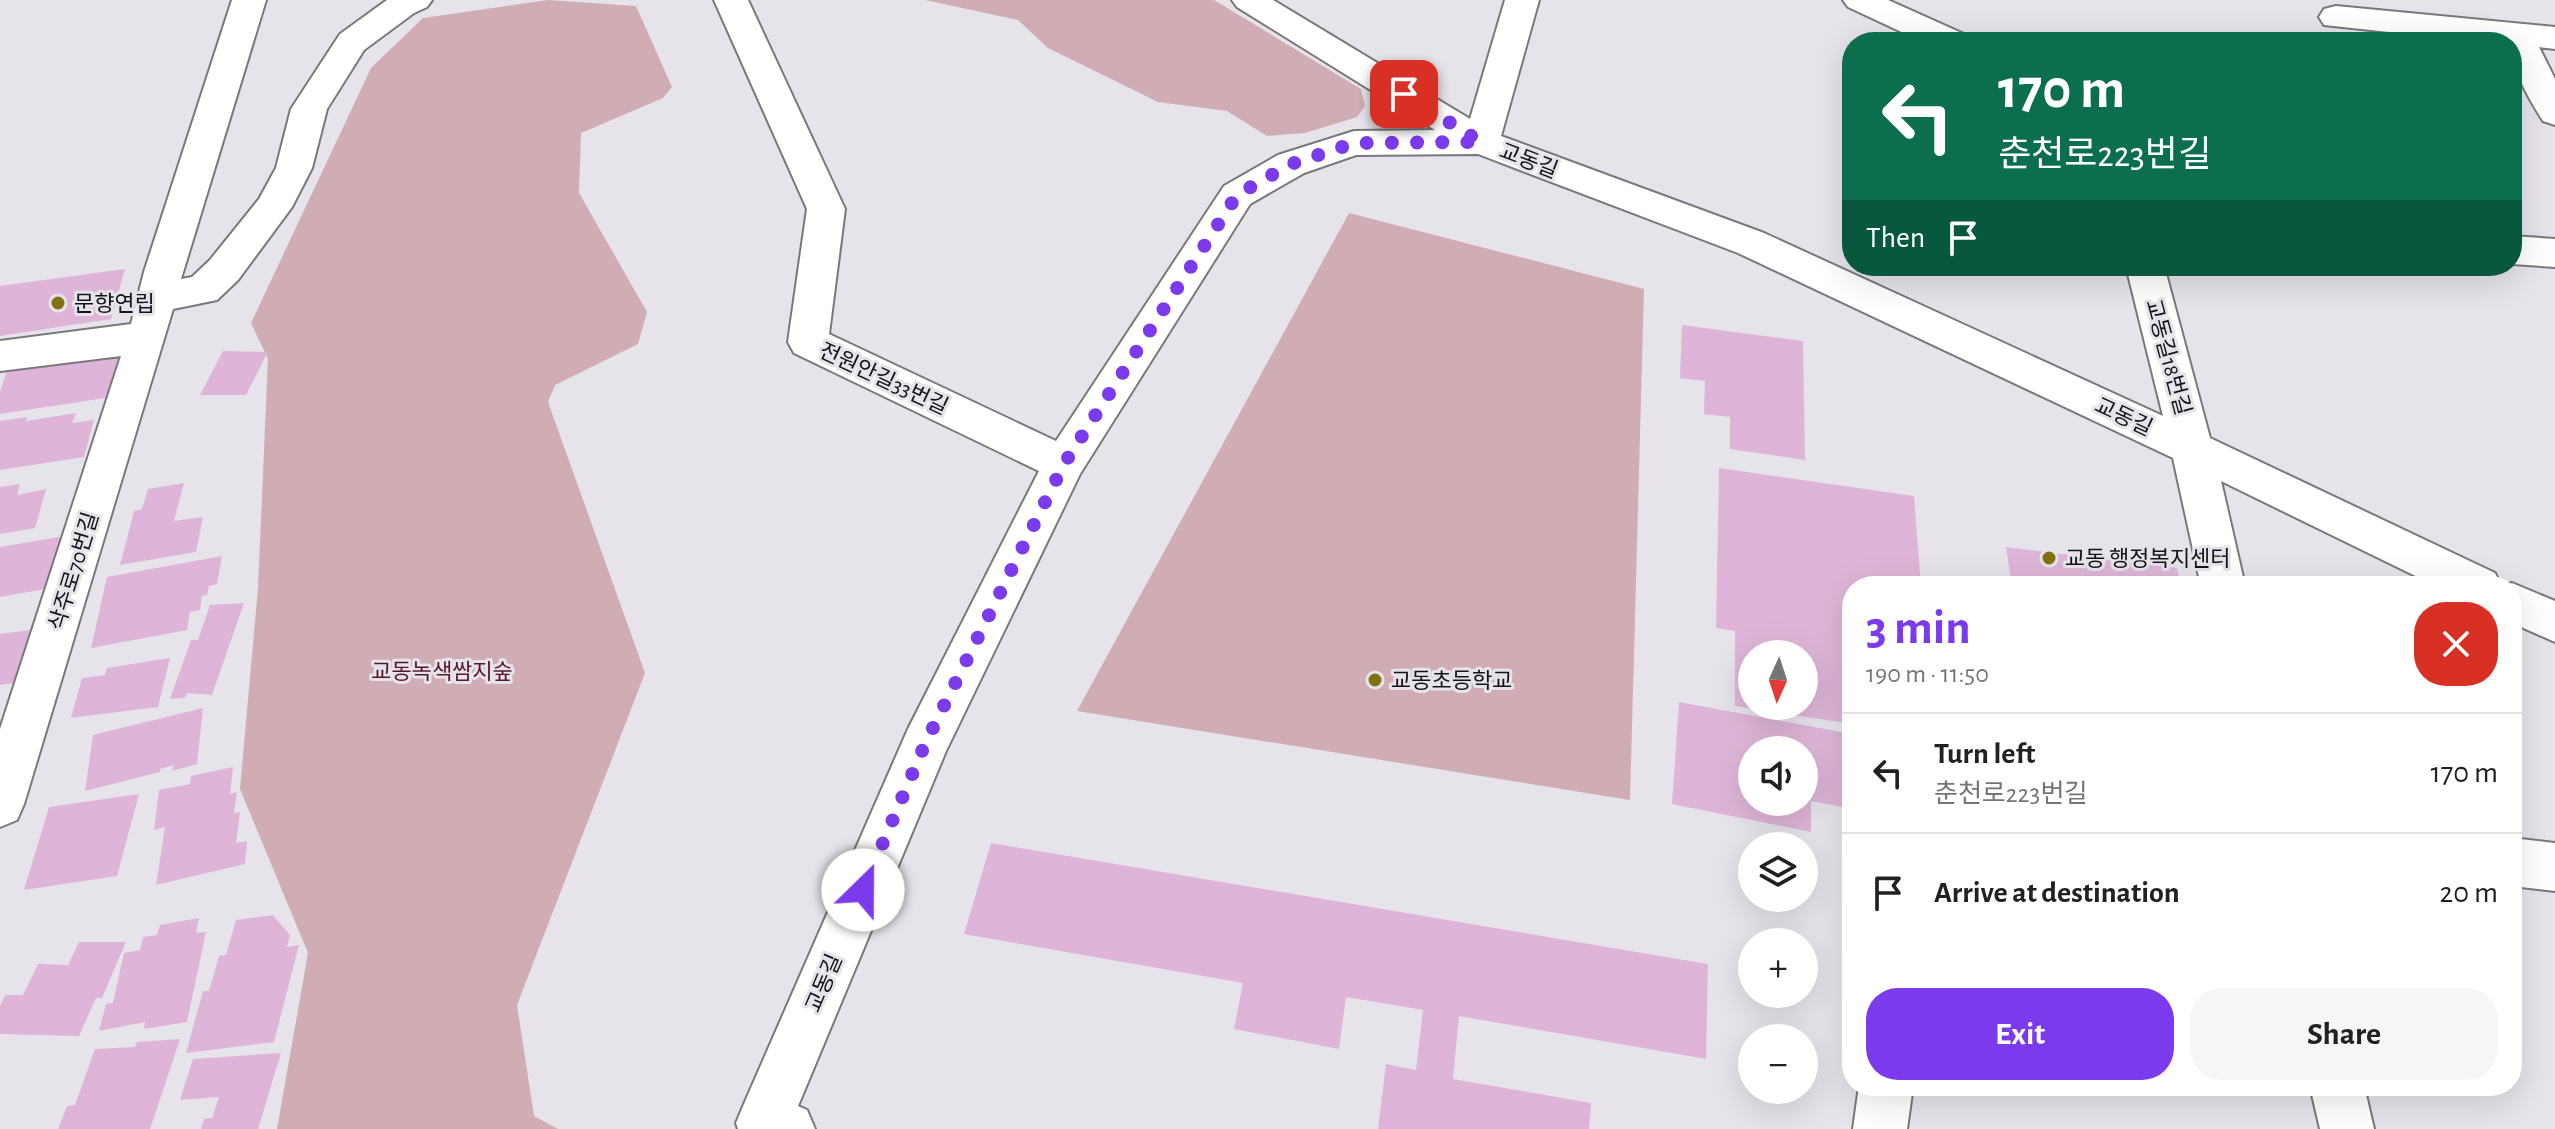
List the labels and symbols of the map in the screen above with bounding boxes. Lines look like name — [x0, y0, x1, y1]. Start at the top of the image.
pin — [1370, 60, 1438, 128]
street label: 교동길 — [1496, 139, 1561, 182]
place label: 문향연립 — [74, 292, 155, 315]
marker: 문향연립 — [49, 294, 67, 312]
street label: 교동길18번길 — [2142, 297, 2195, 418]
street label: 전원안길33번길 — [816, 339, 952, 418]
street label: 교동길 — [2091, 393, 2156, 440]
street label: 삭주로70번길 — [45, 509, 102, 633]
place label: 교동 행정복지센터 — [2065, 547, 2231, 570]
marker: 교동 행정복지센터 — [2040, 549, 2058, 567]
north arrow — [1738, 640, 1818, 720]
park label: 교동녹색쌈지숲 — [371, 660, 513, 683]
place label: 교동초등학교 — [1391, 669, 1512, 692]
marker: 교동초등학교 — [1366, 671, 1384, 689]
position arrow — [821, 848, 905, 932]
street label: 교동길 — [801, 951, 846, 1016]

